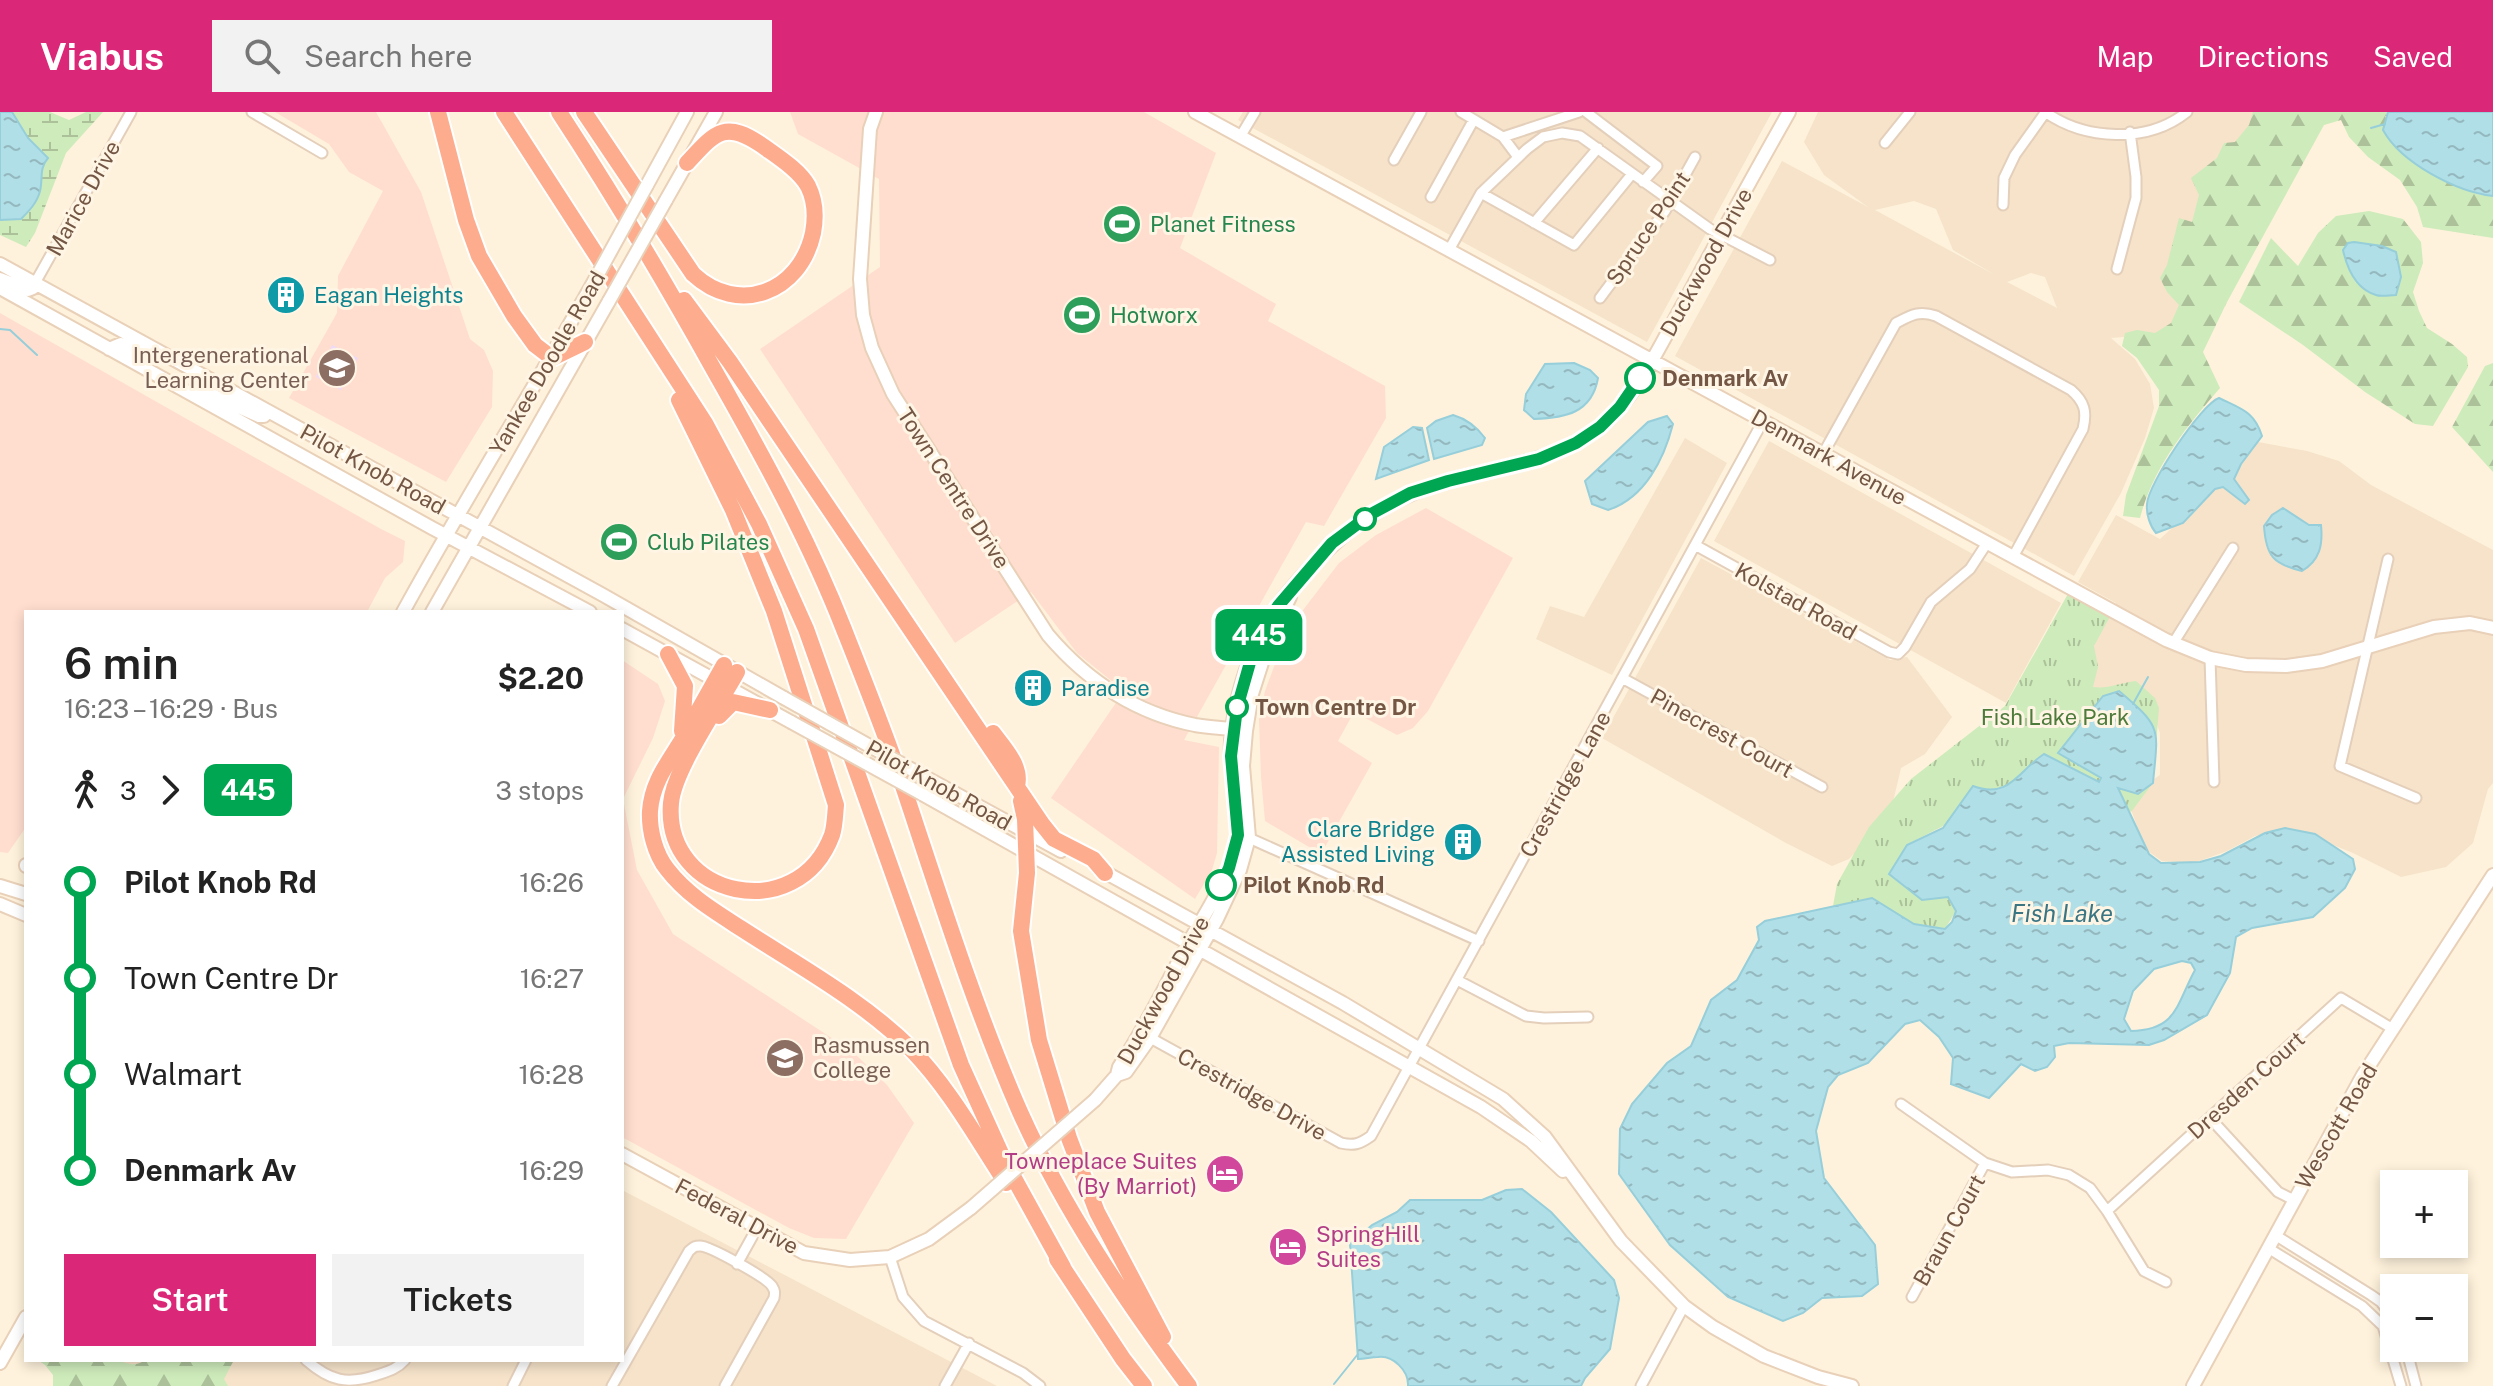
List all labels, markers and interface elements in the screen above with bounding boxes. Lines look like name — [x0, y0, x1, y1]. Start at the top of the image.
search box — [212, 20, 772, 92]
text: Viabus — [40, 34, 164, 79]
icon: search — [240, 34, 284, 78]
text: Search here — [304, 38, 472, 74]
text: Map — [2097, 40, 2153, 73]
text: Directions — [2197, 40, 2329, 73]
text: Saved — [2373, 40, 2453, 73]
street label: Marice Drive — [41, 136, 125, 260]
street label: Spruce Point — [1600, 166, 1696, 290]
street label: Duckwood Drive — [1655, 183, 1757, 341]
sports icon: Planet Fitness — [1101, 203, 1143, 245]
place label: Planet Fitness — [1150, 211, 1296, 237]
street label: Yankee Doodle Road — [484, 266, 610, 460]
building icon: Eagan Heights — [265, 274, 307, 316]
place label: Eagan Heights — [314, 282, 463, 308]
sports icon: Hotworx — [1061, 294, 1103, 336]
place label: Hotworx — [1110, 302, 1198, 328]
place label: Intergenerational Learning Center — [133, 342, 309, 393]
school or university icon: Intergenerational Learning Center — [316, 347, 358, 389]
marker: Denmark Av — [1625, 363, 1655, 393]
place label: Denmark Av — [1662, 365, 1789, 391]
street label: Town Centre Drive — [892, 403, 1016, 573]
street label: Denmark Avenue — [1747, 404, 1911, 510]
street label: Pilot Knob Road — [296, 418, 450, 520]
unlabelled marker — [1354, 508, 1376, 530]
sports icon: Club Pilates — [598, 521, 640, 563]
place label: Club Pilates — [647, 529, 769, 555]
street label: Kolstad Road — [1731, 557, 1861, 645]
line badge: 445 — [1213, 609, 1305, 661]
text: 445 — [1231, 618, 1287, 651]
text: 6 min — [64, 637, 179, 689]
text: $2.20 — [497, 660, 584, 696]
building icon: Paradise — [1012, 667, 1054, 709]
place label: Paradise — [1061, 675, 1150, 701]
street label: Pinecrest Court — [1646, 683, 1798, 783]
text: 16:23 – 16:29 · Bus — [64, 693, 278, 724]
place label: Town Centre Dr — [1255, 694, 1416, 720]
marker: Town Centre Dr — [1226, 696, 1248, 718]
park label: Fish Lake Park — [1981, 704, 2129, 730]
street label: Crestridge Lane — [1514, 706, 1616, 862]
street label: Pilot Knob Road — [862, 734, 1016, 836]
icon: walk — [64, 768, 108, 812]
icon: forward — [148, 768, 192, 812]
text: 445 — [220, 773, 276, 806]
text: 3 — [120, 775, 136, 806]
text: 3 stops — [495, 775, 584, 806]
place label: Clare Bridge Assisted Living — [1281, 816, 1435, 867]
building icon: Clare Bridge Assisted Living — [1442, 821, 1484, 863]
text: Pilot Knob Rd — [124, 864, 317, 900]
text: 16:26 — [519, 867, 584, 898]
marker: Pilot Knob Rd — [1206, 870, 1236, 900]
place label: Pilot Knob Rd — [1243, 872, 1384, 898]
water label: Fish Lake — [2011, 899, 2113, 927]
street label: Duckwood Drive — [1112, 911, 1214, 1069]
text: Town Centre Dr — [124, 960, 339, 996]
text: 16:27 — [520, 963, 584, 994]
street label: Dresden Court — [2182, 1026, 2310, 1144]
place label: Rasmussen College — [813, 1032, 930, 1083]
school or university icon: Rasmussen College — [764, 1037, 806, 1079]
street label: Crestridge Drive — [1173, 1042, 1331, 1146]
text: Walmart — [124, 1056, 242, 1092]
text: 16:28 — [519, 1059, 584, 1090]
street label: Wescott Road — [2290, 1059, 2382, 1193]
place label: Towneplace Suites (By Marriot) — [1005, 1148, 1197, 1199]
text: Denmark Av — [124, 1152, 296, 1188]
hotel icon: Towneplace Suites (By Marriot) — [1204, 1153, 1246, 1195]
text: 16:29 — [519, 1155, 584, 1186]
street label: Braun Court — [1908, 1170, 1990, 1290]
map controls — [2380, 1170, 2468, 1362]
button: + — [2380, 1170, 2468, 1258]
street label: Federal Drive — [671, 1173, 803, 1259]
place label: SpringHill Suites — [1316, 1221, 1420, 1272]
hotel icon: SpringHill Suites — [1267, 1226, 1309, 1268]
button: Start — [64, 1254, 316, 1346]
button: Tickets — [332, 1254, 584, 1346]
button: − — [2380, 1274, 2468, 1362]

